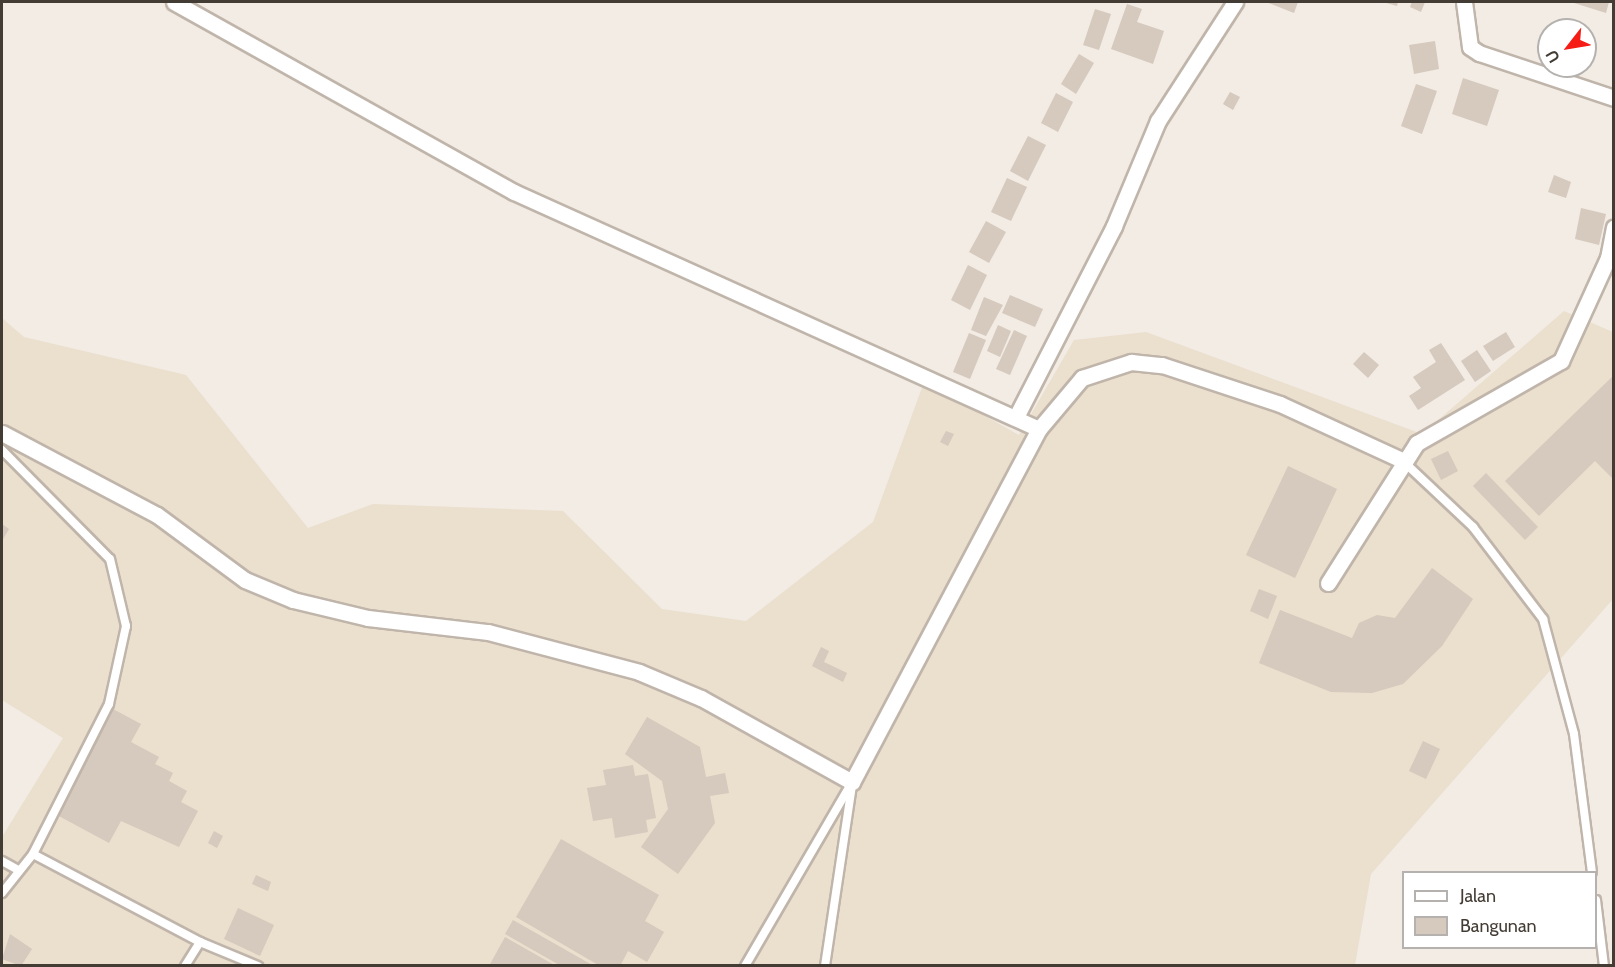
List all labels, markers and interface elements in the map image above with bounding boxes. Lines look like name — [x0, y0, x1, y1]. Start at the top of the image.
north arrow — [1537, 18, 1597, 78]
text: U — [1542, 47, 1564, 66]
legend — [1402, 871, 1597, 949]
text: Jalan — [1460, 885, 1496, 907]
text: Bangunan — [1460, 915, 1537, 937]

